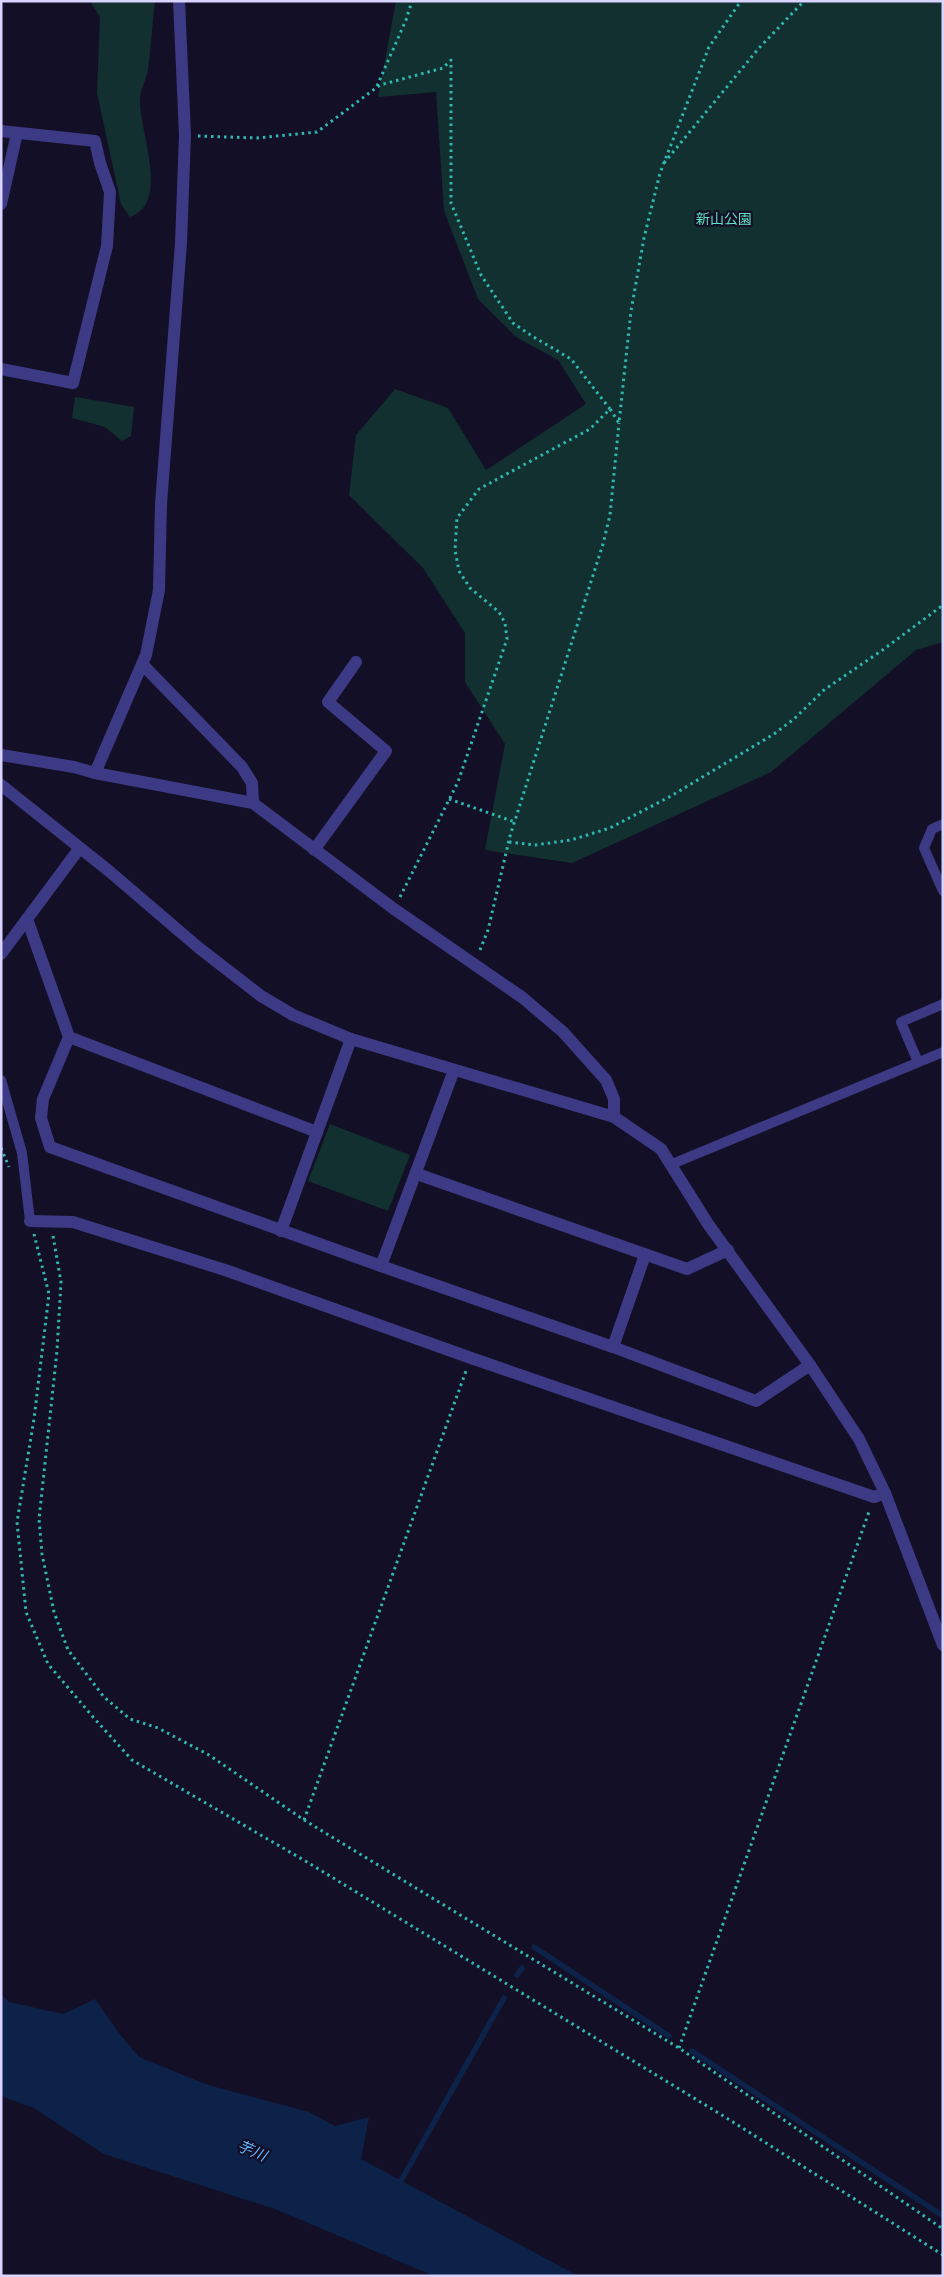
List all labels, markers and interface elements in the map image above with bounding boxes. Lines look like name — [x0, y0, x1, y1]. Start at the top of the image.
park label: 新山公園 — [696, 211, 752, 227]
water label: 芋川 — [235, 2137, 271, 2166]

